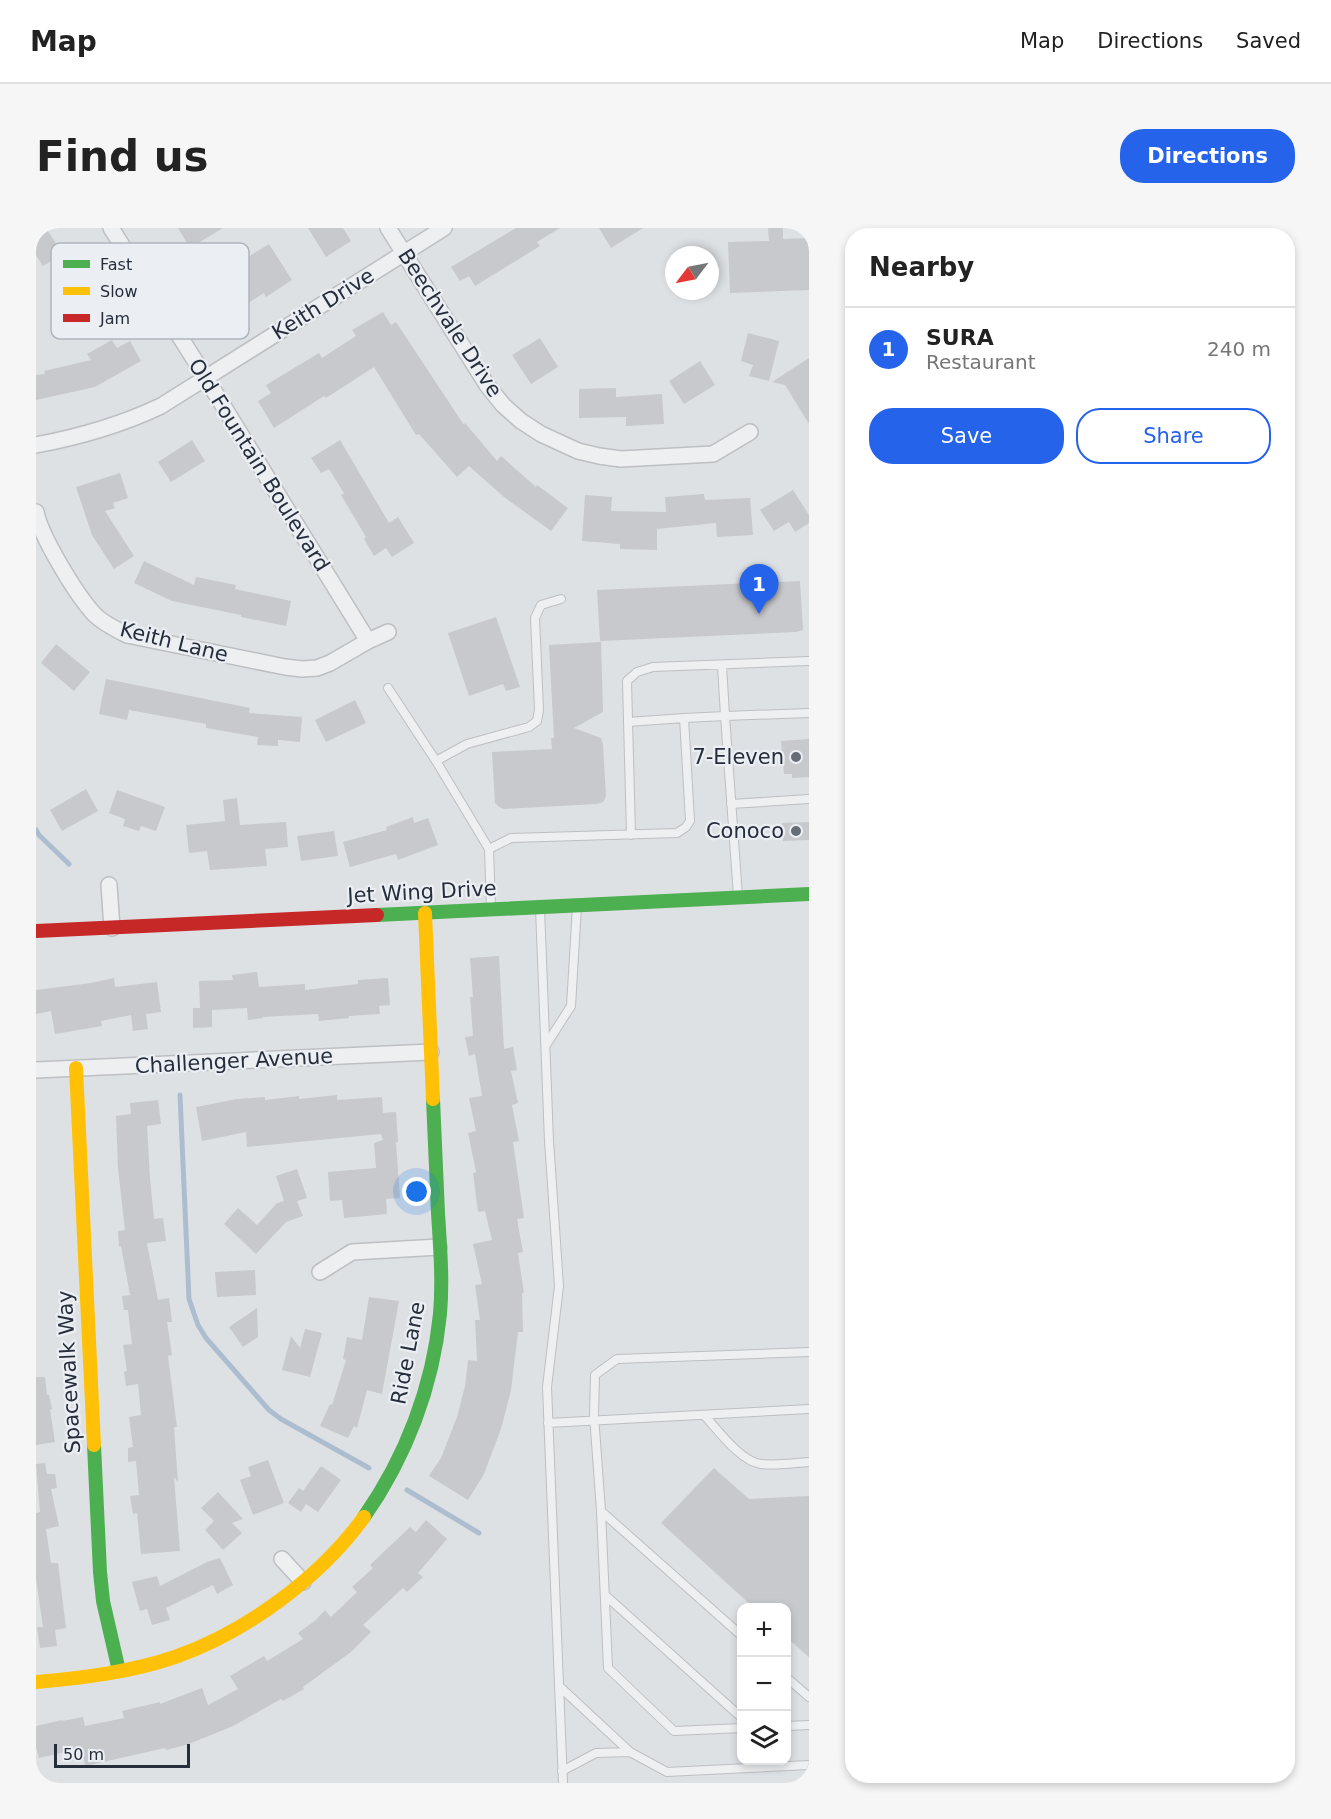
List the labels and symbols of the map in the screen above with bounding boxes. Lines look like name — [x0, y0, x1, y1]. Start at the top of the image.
legend — [51, 243, 249, 339]
street label: Beechvale Drive — [393, 244, 507, 402]
north arrow — [665, 246, 719, 300]
text: Fast — [100, 255, 132, 274]
street label: Keith Drive — [268, 263, 378, 345]
text: Slow — [100, 282, 137, 301]
text: Jam — [99, 309, 130, 328]
street label: Old Fountain Boulevard — [184, 354, 334, 576]
pin: 1 — [740, 564, 778, 614]
street label: Keith Lane — [117, 617, 231, 667]
place label: 7-Eleven — [692, 745, 784, 769]
marker: 7-Eleven — [789, 750, 803, 764]
place label: Conoco — [706, 819, 784, 843]
marker: Conoco — [789, 824, 803, 838]
street label: Jet Wing Drive — [345, 876, 497, 908]
street label: Challenger Avenue — [134, 1044, 334, 1078]
your location — [402, 1177, 431, 1206]
street label: Spacewalk Way — [53, 1290, 85, 1454]
street label: Ride Lane — [386, 1300, 430, 1406]
scale bar — [54, 1741, 190, 1768]

